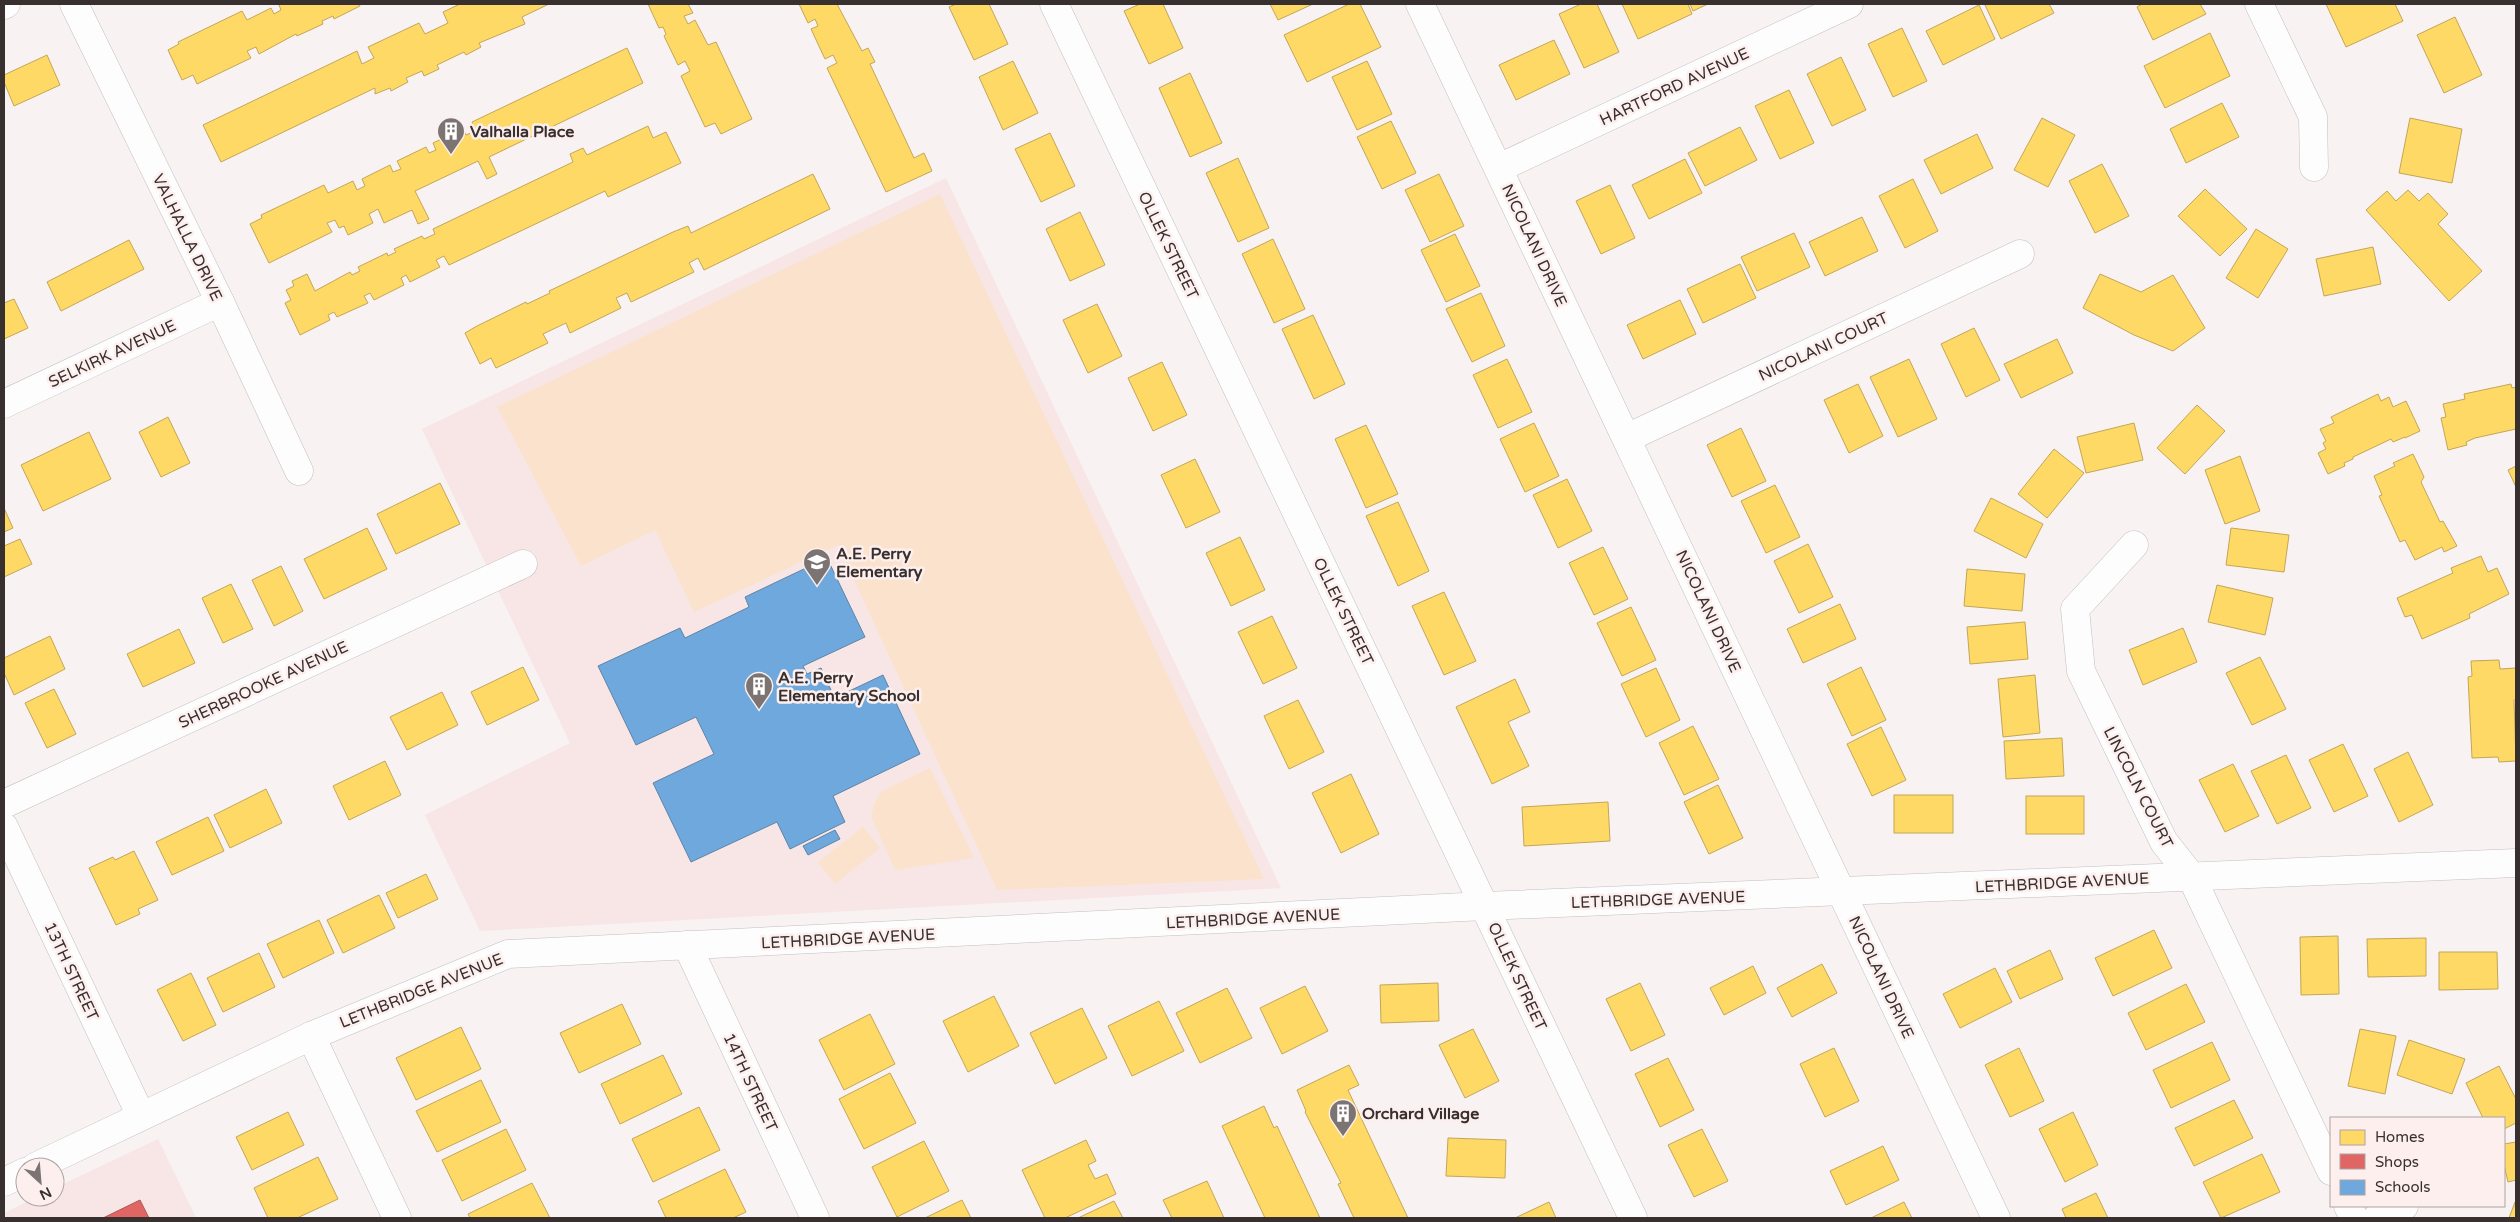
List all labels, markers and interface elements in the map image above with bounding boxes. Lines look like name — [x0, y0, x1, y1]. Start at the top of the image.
street label: HARTFORD AVENUE — [1596, 43, 1752, 130]
building icon: Valhalla Place — [436, 116, 466, 155]
place label: Valhalla Place — [470, 122, 574, 142]
street label: VALHALLA DRIVE — [148, 171, 227, 304]
street label: NICOLANI DRIVE — [1497, 181, 1571, 310]
street label: OLLEK STREET — [1133, 188, 1203, 303]
street label: NICOLANI COURT — [1755, 308, 1892, 386]
street label: SELKIRK AVENUE — [45, 316, 179, 392]
place label: A.E. Perry Elementary — [836, 544, 923, 582]
school or university icon: A.E. Perry Elementary — [802, 547, 832, 586]
street label: NICOLANI DRIVE — [1671, 547, 1745, 676]
street label: OLLEK STREET — [1308, 554, 1378, 669]
street label: SHERBROOKE AVENUE — [175, 637, 351, 733]
place label: A.E. Perry Elementary School — [778, 668, 920, 706]
building icon: A.E. Perry Elementary School — [744, 671, 774, 710]
street label: LINCOLN COURT — [2099, 723, 2177, 852]
street label: LETHBRIDGE AVENUE — [1974, 868, 2150, 898]
street label: LETHBRIDGE AVENUE — [1570, 887, 1746, 913]
street label: LETHBRIDGE AVENUE — [1165, 904, 1341, 934]
street label: NICOLANI DRIVE — [1844, 913, 1918, 1042]
street label: 13TH STREET — [39, 919, 103, 1024]
street label: OLLEK STREET — [1483, 919, 1551, 1034]
street label: LETHBRIDGE AVENUE — [760, 924, 936, 954]
street label: LETHBRIDGE AVENUE — [337, 949, 506, 1033]
street label: 14TH STREET — [718, 1030, 782, 1135]
building icon: Orchard Village — [1328, 1098, 1358, 1137]
place label: Orchard Village — [1362, 1104, 1479, 1124]
legend — [2330, 1117, 2505, 1207]
text: Homes — [2375, 1128, 2425, 1146]
text: Shops — [2375, 1153, 2419, 1171]
north arrow — [15, 1157, 65, 1207]
text: Schools — [2375, 1178, 2431, 1196]
text: N — [37, 1183, 54, 1203]

